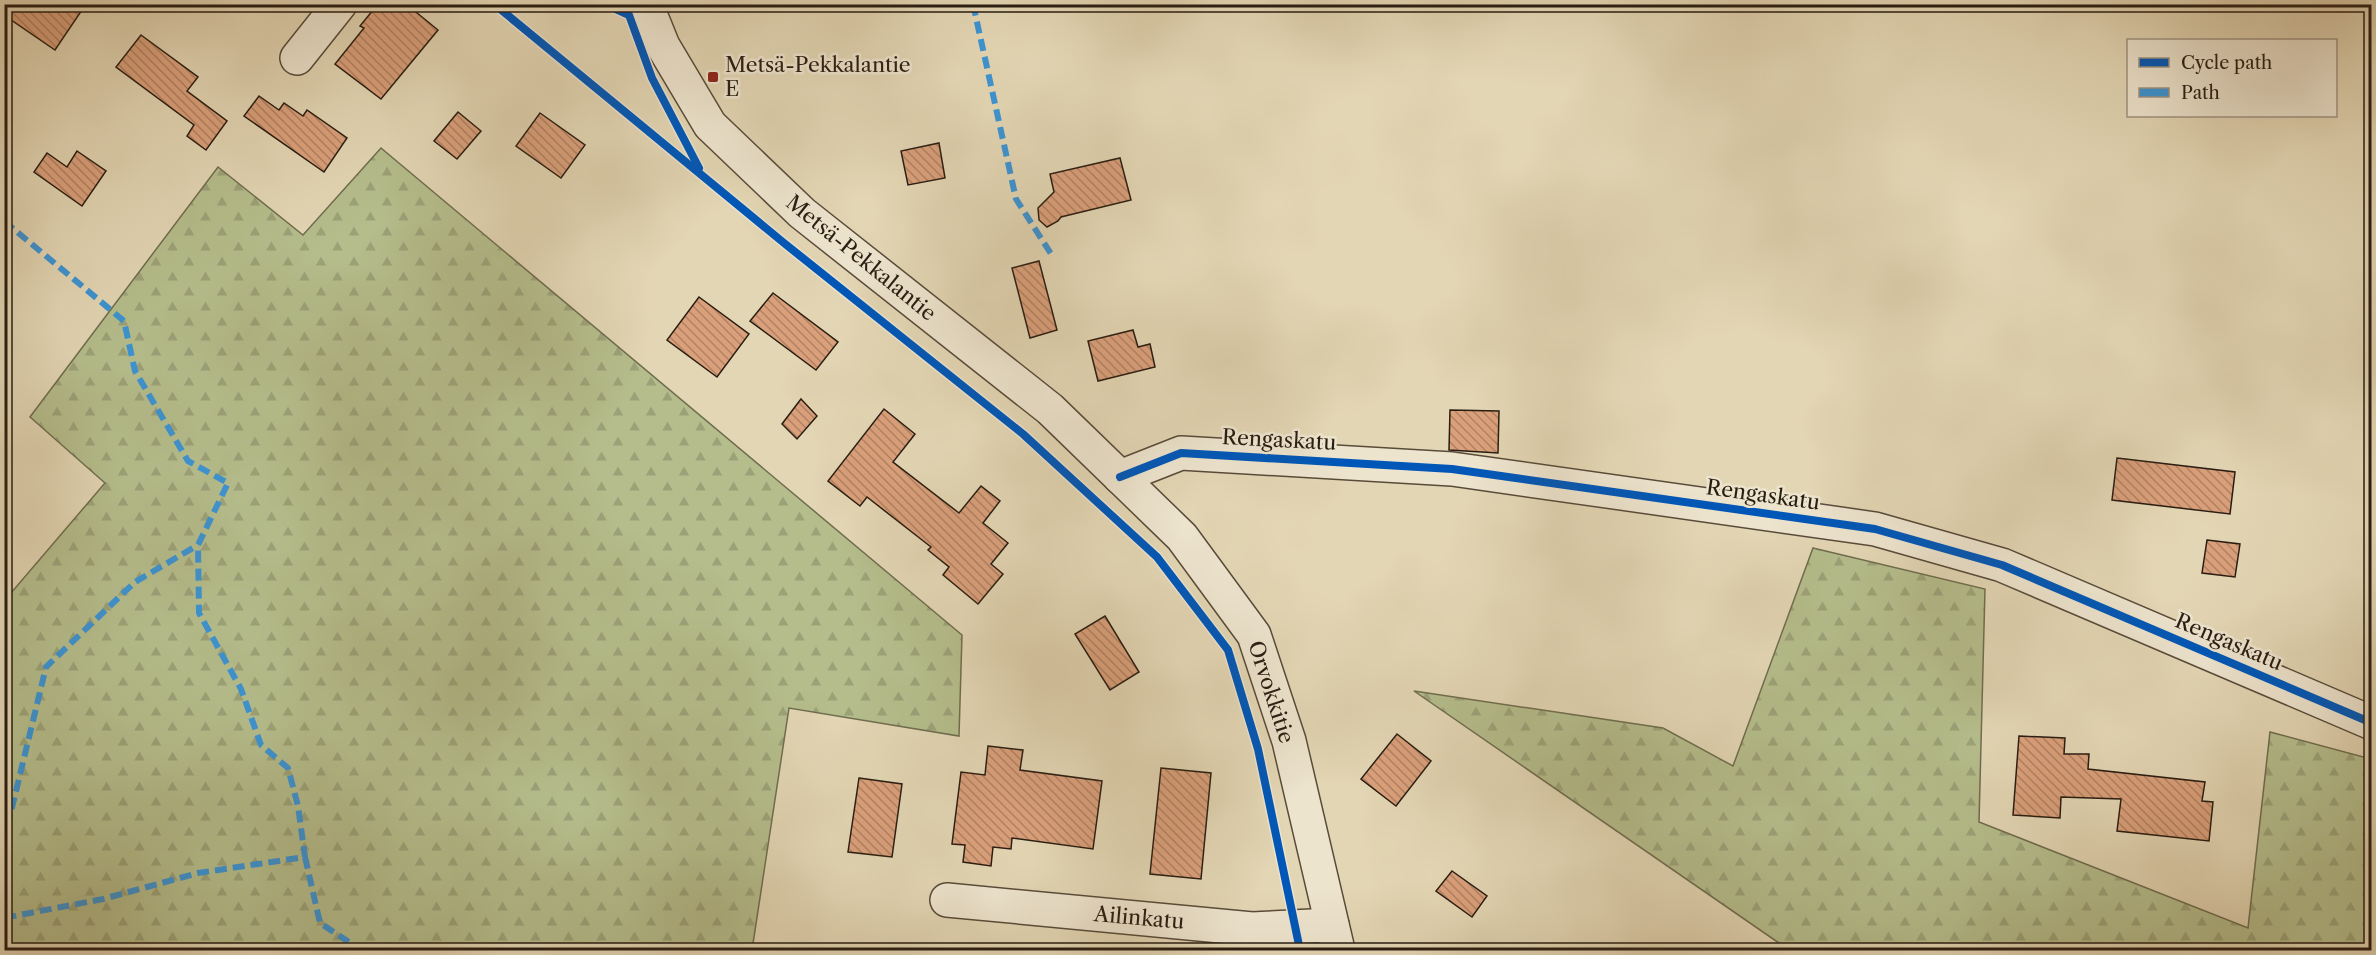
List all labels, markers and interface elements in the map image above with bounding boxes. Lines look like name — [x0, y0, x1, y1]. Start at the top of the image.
legend — [2127, 39, 2337, 117]
place label: Metsä-Pekkalantie E — [725, 52, 911, 101]
text: Cycle path — [2181, 52, 2272, 74]
marker: Metsä-Pekkalantie E — [706, 70, 720, 84]
text: Path — [2181, 82, 2220, 104]
street label: Metsä-Pekkalantie — [781, 189, 941, 326]
street label: Rengaskatu — [1221, 424, 1337, 455]
street label: Rengaskatu — [1705, 474, 1822, 515]
street label: Rengaskatu — [2172, 608, 2287, 675]
street label: Orvokkitie — [1243, 637, 1300, 746]
street label: Ailinkatu — [1092, 901, 1185, 934]

